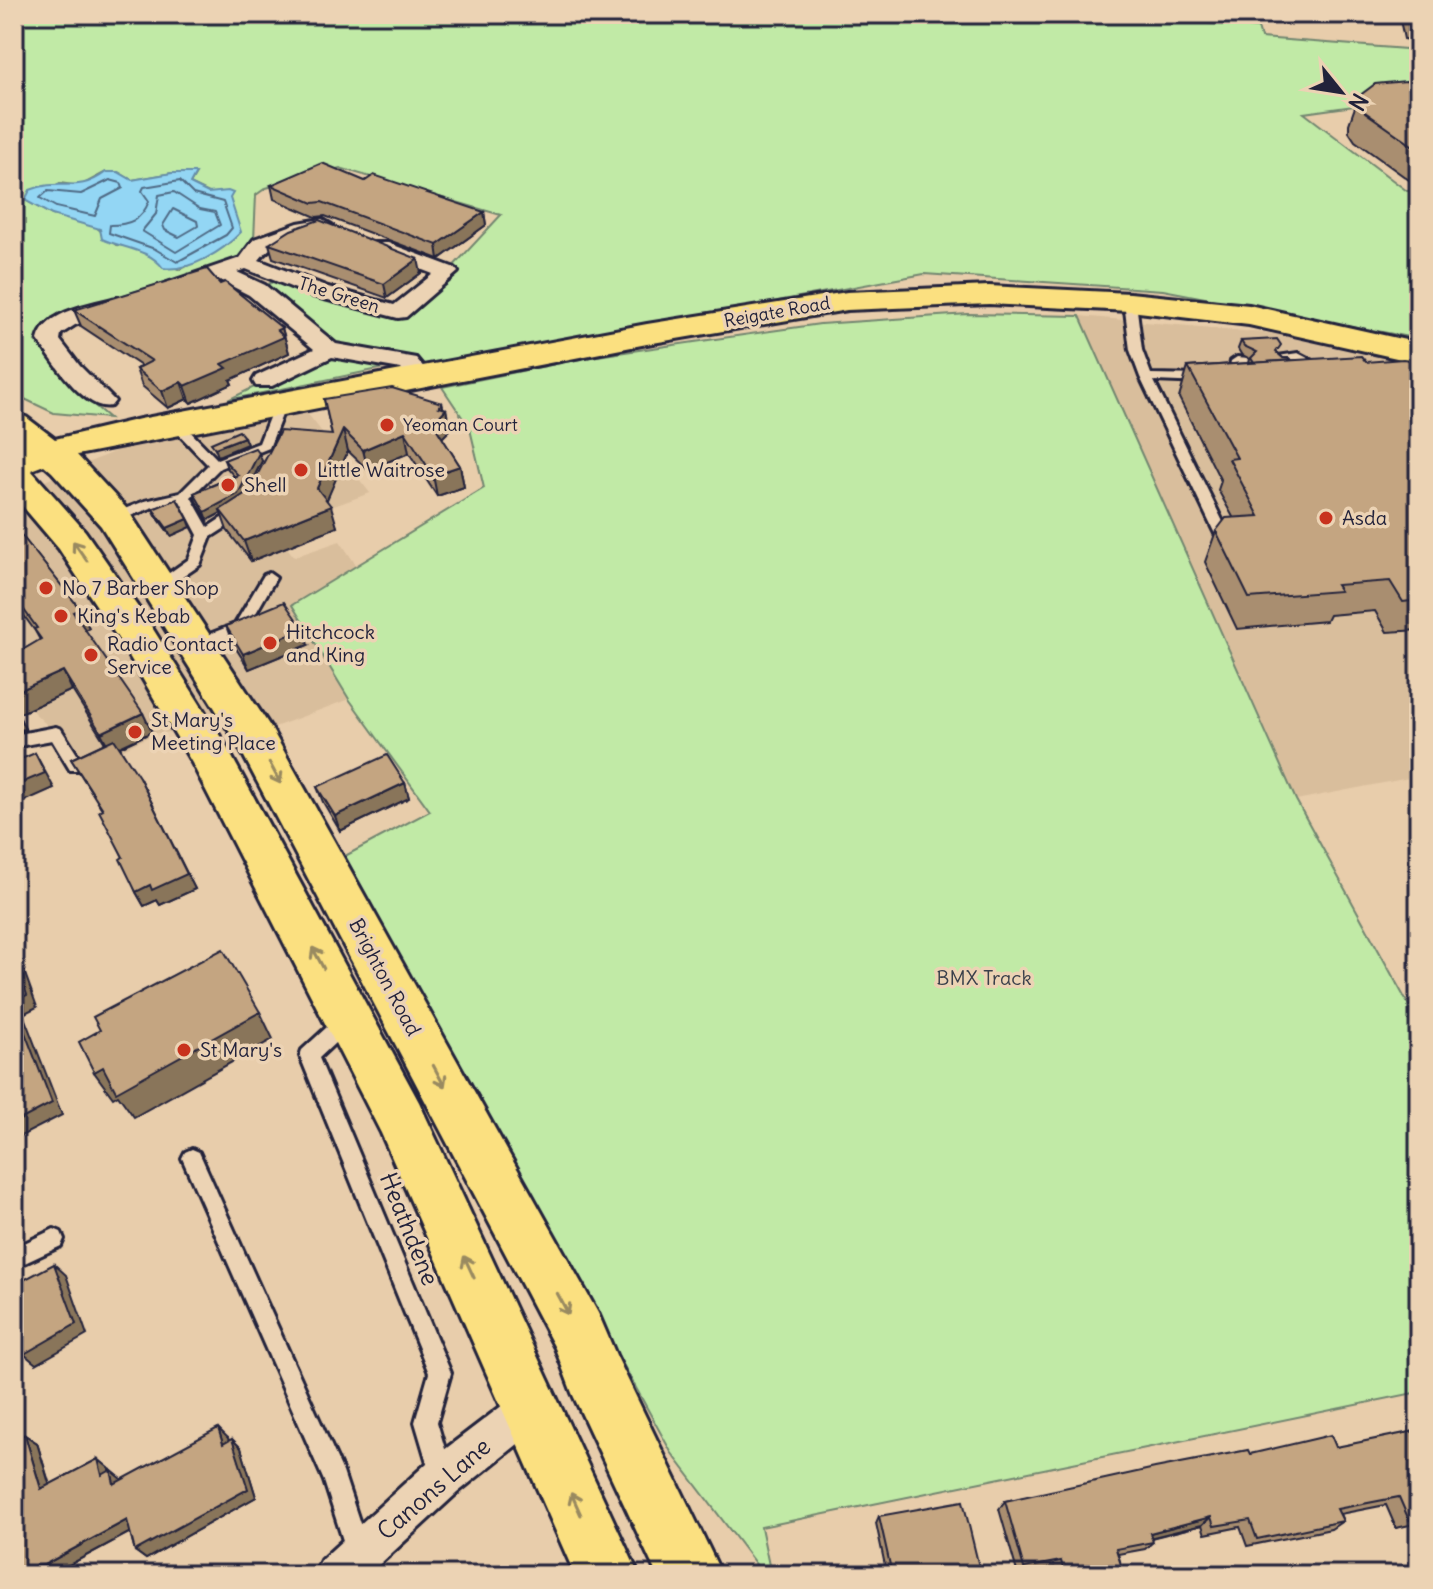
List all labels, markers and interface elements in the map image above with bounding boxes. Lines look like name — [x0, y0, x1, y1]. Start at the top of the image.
north arrow — [1301, 52, 1381, 132]
text: N — [1342, 88, 1374, 116]
street label: The Green — [296, 271, 382, 318]
street label: Reigate Road — [722, 291, 832, 332]
place label: Yeoman Court — [403, 413, 518, 436]
marker: Yeoman Court — [378, 416, 396, 434]
place label: Little Waitrose — [317, 457, 445, 482]
marker: Little Waitrose — [292, 461, 310, 479]
place label: Shell — [244, 472, 286, 497]
marker: Shell — [219, 476, 237, 494]
place label: Asda — [1342, 505, 1387, 530]
marker: Asda — [1317, 509, 1335, 527]
one-way arrow — [72, 540, 88, 562]
place label: No 7 Barber Shop — [62, 575, 219, 600]
marker: No 7 Barber Shop — [37, 579, 55, 597]
place label: King's Kebab — [77, 603, 190, 628]
marker: King's Kebab — [52, 607, 70, 625]
place label: Hitchcock and King — [286, 619, 375, 667]
place label: Radio Contact Service — [107, 631, 234, 679]
marker: Hitchcock and King — [261, 634, 279, 652]
marker: Radio Contact Service — [82, 646, 100, 664]
place label: St Mary's Meeting Place — [151, 707, 276, 755]
marker: St Mary's Meeting Place — [126, 723, 144, 741]
one-way arrow — [267, 761, 283, 785]
street label: Brighton Road — [344, 914, 427, 1040]
one-way arrow — [310, 946, 325, 970]
park label: BMX Track — [936, 965, 1032, 990]
place label: St Mary's — [200, 1037, 282, 1062]
marker: St Mary's — [175, 1041, 193, 1059]
one-way arrow — [431, 1064, 447, 1087]
street label: Heathdene — [374, 1168, 446, 1290]
one-way arrow — [461, 1255, 476, 1279]
one-way arrow — [555, 1292, 571, 1316]
street label: Canons Lane — [370, 1431, 496, 1546]
one-way arrow — [568, 1492, 583, 1516]

